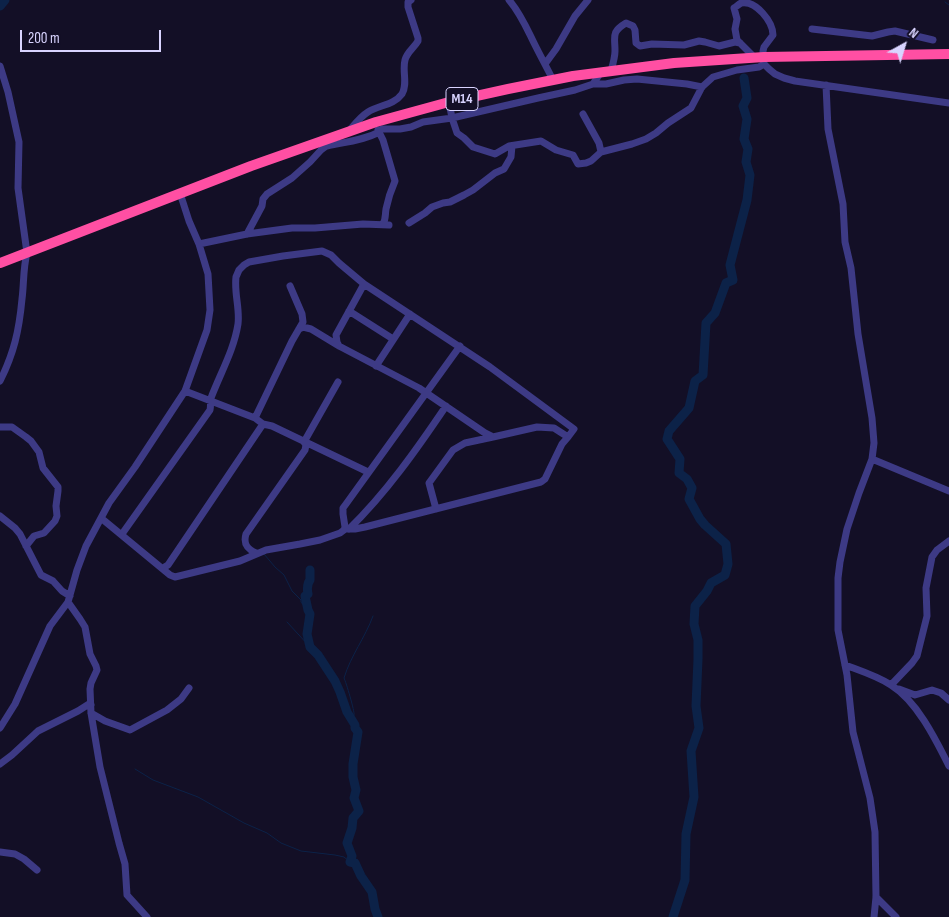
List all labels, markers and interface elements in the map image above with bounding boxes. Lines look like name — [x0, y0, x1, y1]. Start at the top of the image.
scale bar — [22, 20, 164, 52]
north arrow — [879, 20, 929, 70]
text: N — [905, 24, 922, 42]
text: 200 m — [28, 29, 60, 48]
road number: M14 — [446, 88, 478, 110]

